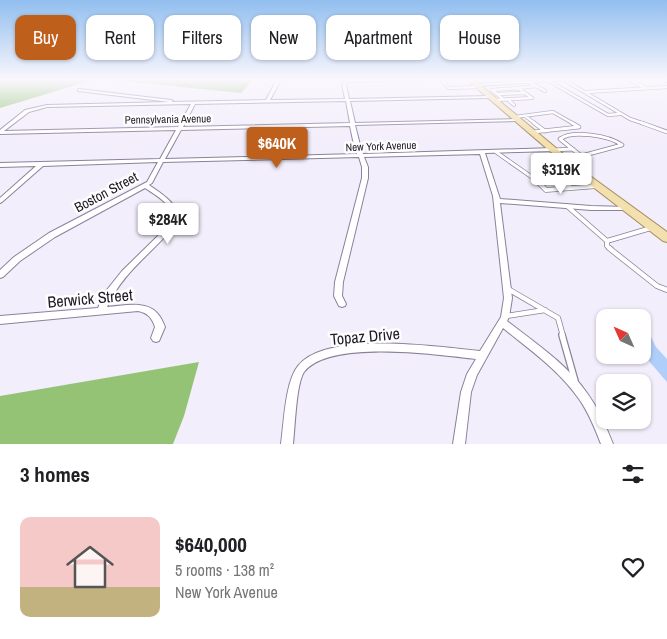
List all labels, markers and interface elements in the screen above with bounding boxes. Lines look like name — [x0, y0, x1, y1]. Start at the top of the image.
chip: Buy — [15, 15, 76, 60]
chip: Rent — [86, 15, 154, 60]
chip: Filters — [164, 15, 241, 60]
chip: New — [251, 15, 316, 60]
chip: Apartment — [326, 15, 430, 60]
chip: House — [440, 15, 519, 60]
street label: Pennsylvania Avenue — [125, 111, 211, 127]
pin: $640K — [242, 126, 312, 169]
text: $640K — [258, 132, 296, 154]
street label: New York Avenue — [345, 138, 417, 154]
pin: $319K — [526, 152, 596, 195]
text: $319K — [542, 158, 580, 180]
street label: Boston Street — [71, 168, 141, 216]
pin: $284K — [133, 202, 203, 245]
text: $284K — [149, 208, 187, 230]
street label: Berwick Street — [47, 283, 134, 313]
north arrow — [596, 309, 651, 364]
map controls — [596, 309, 651, 429]
street label: Topaz Drive — [329, 322, 401, 350]
button: layers — [596, 374, 651, 429]
text: 3 homes — [20, 460, 90, 489]
icon: filters — [619, 460, 647, 488]
text: $640,000 — [175, 530, 247, 559]
icon: home — [60, 537, 120, 597]
icon: heart — [619, 553, 647, 581]
text: 5 rooms · 138 m² — [175, 559, 274, 581]
text: New York Avenue — [175, 581, 278, 603]

